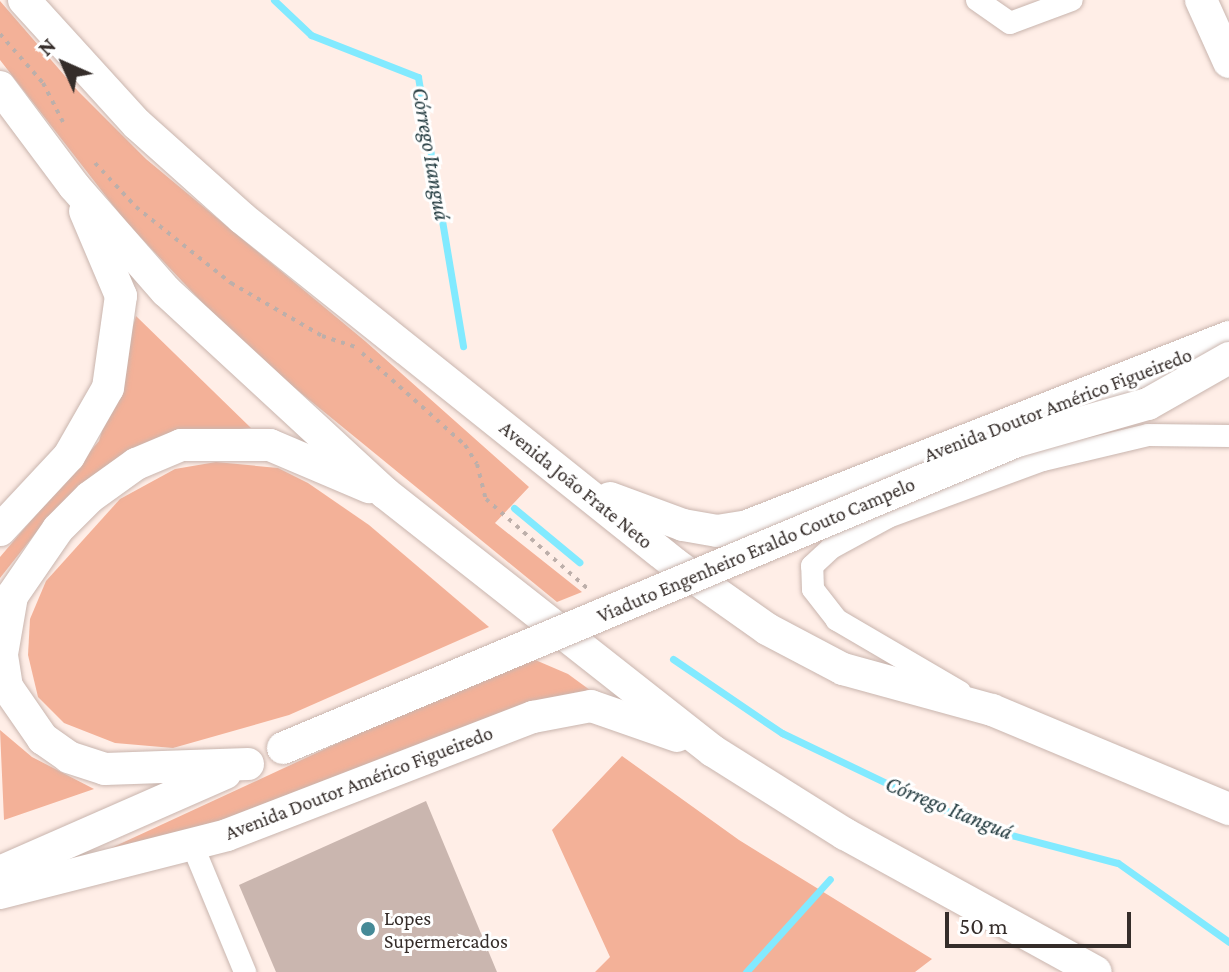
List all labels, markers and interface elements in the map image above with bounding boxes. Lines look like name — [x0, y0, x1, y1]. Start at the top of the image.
north arrow — [24, 24, 104, 104]
text: N — [33, 33, 61, 61]
water label: Córrego Itanguá — [406, 85, 456, 223]
street label: Avenida Doutor Américo Figueiredo — [921, 343, 1195, 467]
street label: Avenida João Frate Neto — [495, 416, 657, 554]
street label: Viaduto Engenheiro Eraldo Couto Campelo — [594, 472, 918, 628]
street label: Avenida Doutor Américo Figueiredo — [222, 721, 496, 845]
water label: Córrego Itanguá — [882, 771, 1016, 845]
scale bar — [949, 896, 1135, 946]
place label: Lopes Supermercados — [384, 906, 508, 953]
text: 50 m — [959, 912, 1008, 939]
marker: Lopes Supermercados — [359, 920, 377, 938]

